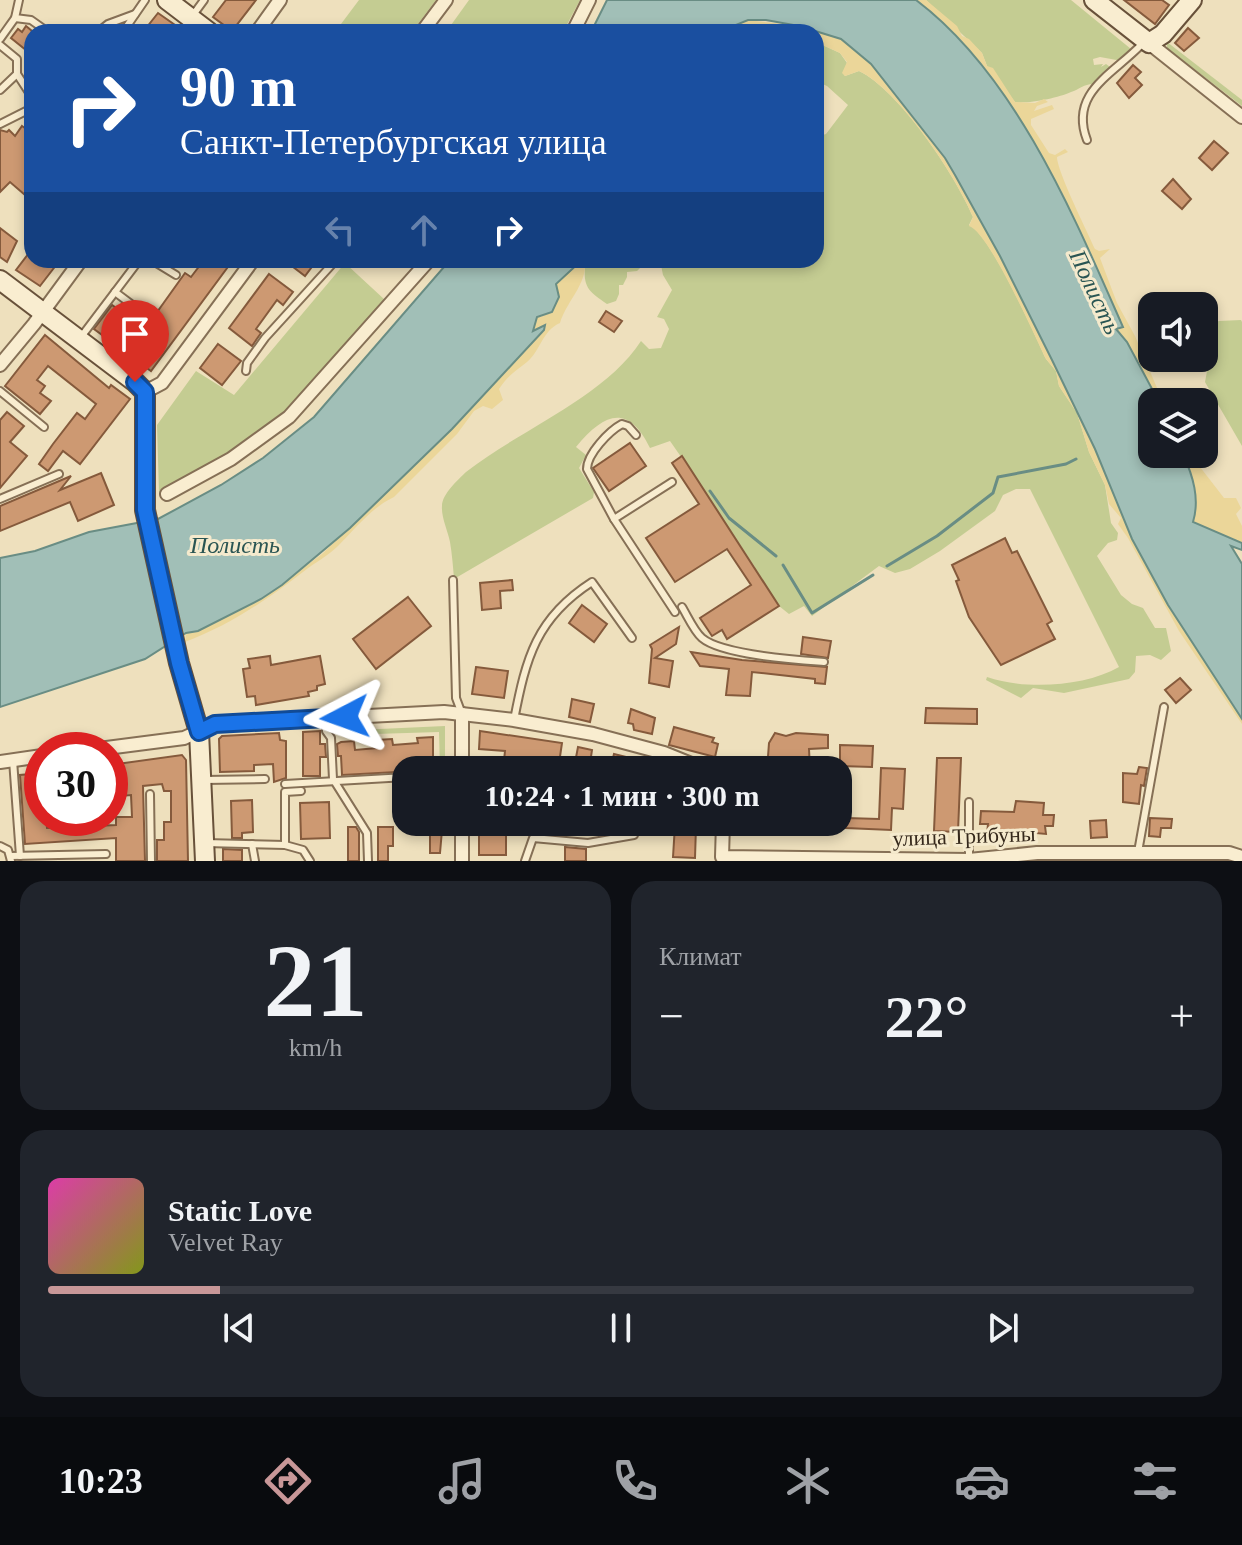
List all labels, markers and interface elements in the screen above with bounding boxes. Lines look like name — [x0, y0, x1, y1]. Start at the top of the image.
icon: right — [48, 56, 152, 160]
text: 90 m — [180, 56, 297, 118]
text: Санкт-Петербургская улица — [180, 122, 607, 162]
icon: left — [318, 208, 362, 252]
icon: ahead — [402, 208, 446, 252]
icon: right — [486, 208, 530, 252]
water label: Полисть — [1064, 245, 1126, 338]
map controls — [1138, 292, 1218, 468]
button: sound — [1138, 292, 1218, 372]
pin — [101, 300, 169, 382]
icon: arrive — [113, 312, 157, 356]
button: layers — [1138, 388, 1218, 468]
water label: Полисть — [189, 532, 280, 558]
position arrow — [303, 675, 387, 759]
speed limit sign: 30 — [24, 732, 128, 836]
text: 10:24 · 1 мин · 300 m — [485, 779, 760, 812]
street label: улица Трибуны — [892, 821, 1036, 851]
text: 21 — [264, 923, 368, 1038]
text: Климат — [659, 942, 742, 971]
text: 22° — [885, 984, 969, 1050]
text: − — [659, 992, 684, 1041]
text: + — [1169, 992, 1194, 1041]
text: km/h — [289, 1033, 342, 1062]
text: Static Love — [168, 1194, 312, 1227]
text: Velvet Ray — [168, 1228, 283, 1257]
icon: previous — [217, 1306, 261, 1350]
icon: pause — [599, 1306, 643, 1350]
icon: next — [981, 1306, 1025, 1350]
icon: directions — [260, 1453, 316, 1509]
icon: music — [434, 1453, 490, 1509]
icon: phone — [607, 1453, 663, 1509]
icon: climate — [780, 1453, 836, 1509]
icon: car — [954, 1453, 1010, 1509]
icon: filters — [1127, 1453, 1183, 1509]
text: 10:23 — [59, 1461, 143, 1501]

